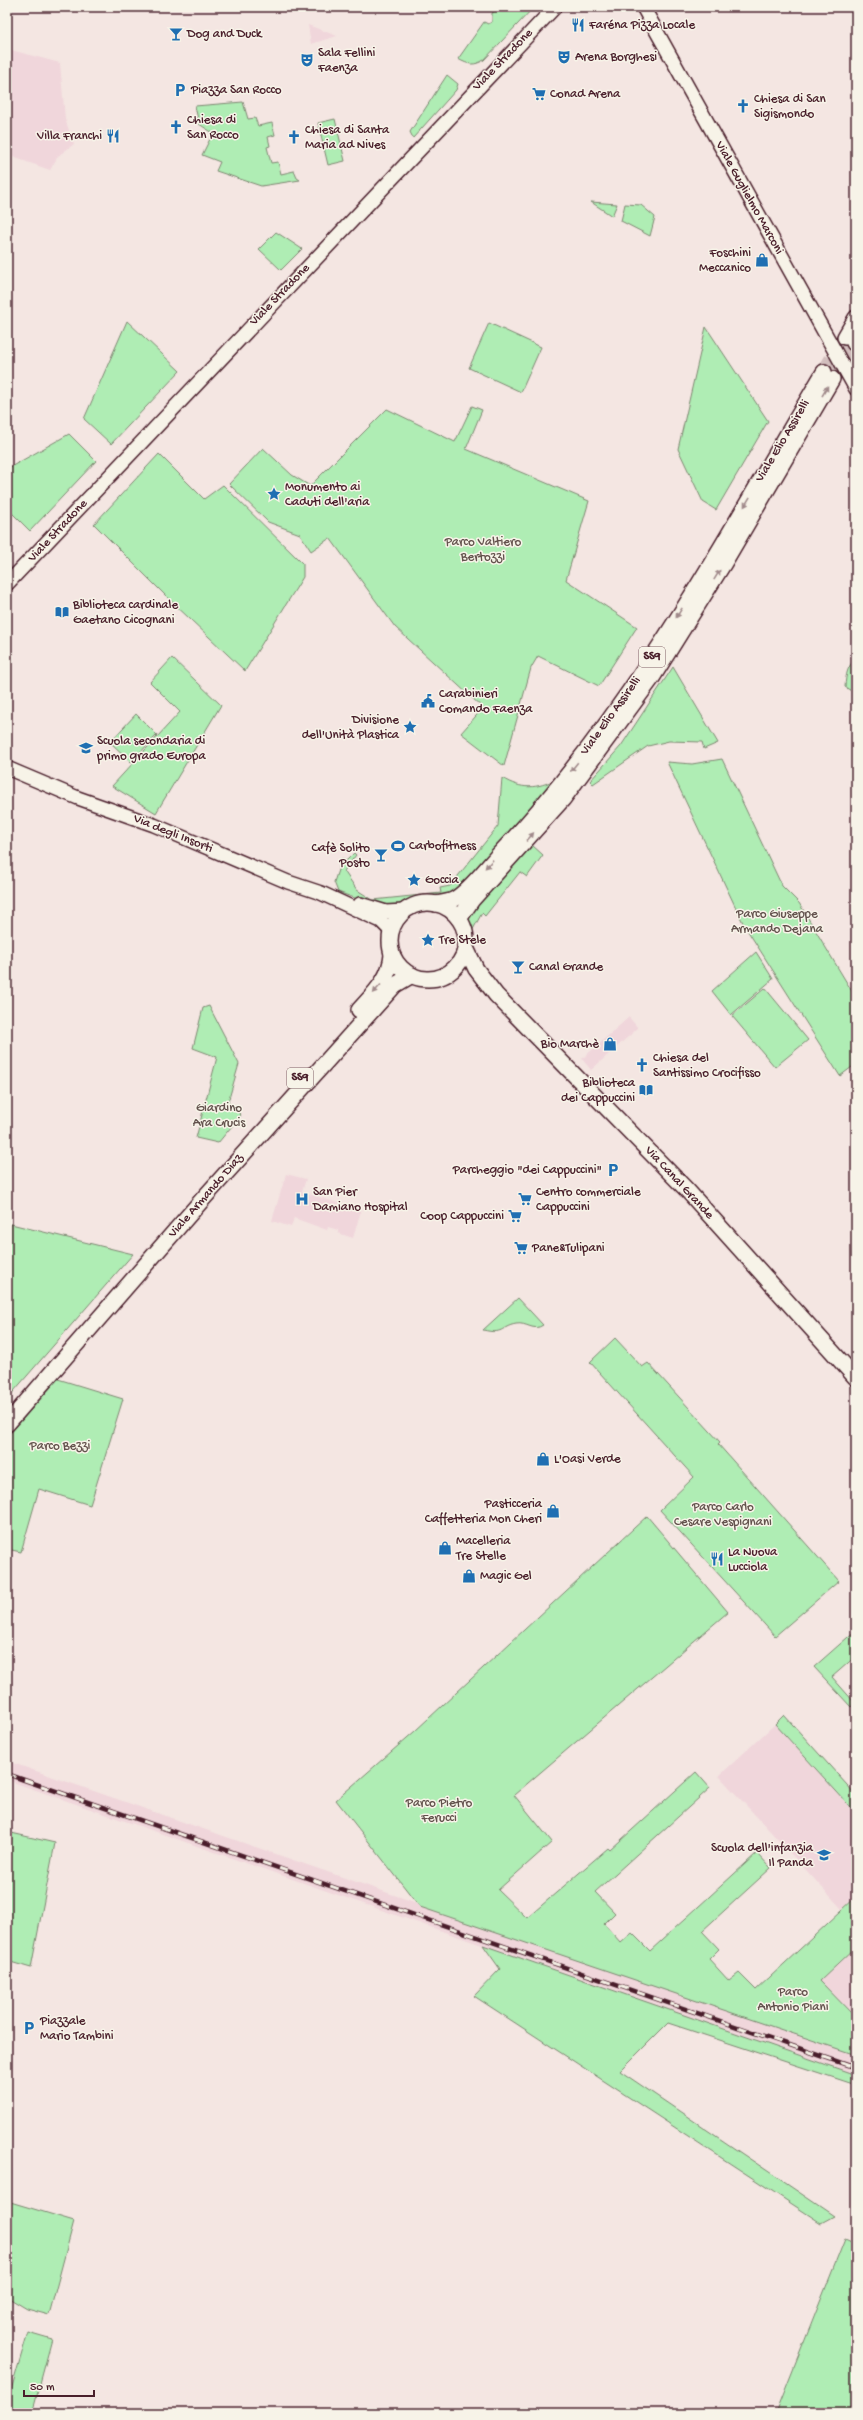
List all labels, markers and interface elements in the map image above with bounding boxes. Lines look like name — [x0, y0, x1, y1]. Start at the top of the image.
restaurant icon: Faréna Pizza Locale — [570, 17, 586, 33]
place label: Faréna Pizza Locale — [588, 18, 695, 33]
bar icon: Dog and Duck — [168, 26, 184, 42]
street label: Viale Stradone — [469, 26, 536, 95]
place label: Dog and Duck — [186, 27, 263, 42]
place label: Sala Fellini Faenza — [317, 46, 375, 76]
theatre icon: Arena Borghesi — [556, 49, 572, 65]
place label: Arena Borghesi — [575, 50, 657, 65]
theatre icon: Sala Fellini Faenza — [299, 52, 315, 68]
parking icon: Piazza San Rocco — [172, 82, 188, 98]
place label: Piazza San Rocco — [190, 83, 282, 98]
supermarket icon: Conad Arena — [531, 86, 547, 102]
place label: Conad Arena — [550, 87, 621, 102]
place label: Chiesa di San Sigismondo — [754, 92, 826, 122]
church icon: Chiesa di San Sigismondo — [735, 98, 751, 114]
place label: Chiesa di San Rocco — [187, 113, 239, 143]
church icon: Chiesa di San Rocco — [168, 119, 184, 135]
place label: Chiesa di Santa Maria ad Nives — [305, 123, 390, 153]
restaurant icon: Villa Franchi — [105, 128, 121, 144]
place label: Villa Franchi — [36, 129, 102, 144]
church icon: Chiesa di Santa Maria ad Nives — [286, 129, 302, 145]
street label: Viale Guglielmo Marconi — [711, 138, 786, 257]
place label: Foschini Meccanico — [699, 246, 751, 276]
shop icon: Foschini Meccanico — [754, 252, 770, 268]
street label: Viale Stradone — [246, 261, 313, 330]
one-way arrow — [822, 385, 829, 397]
street label: Viale Elio Assirelli — [752, 397, 814, 486]
place label: Monumento ai Caduti dell'aria — [285, 480, 370, 510]
place icon: Monumento ai Caduti dell'aria — [266, 486, 282, 502]
street label: Viale Stradone — [24, 496, 91, 566]
one-way arrow — [743, 496, 750, 508]
park label: Parco Valtiero Bertozzi — [444, 535, 522, 565]
one-way arrow — [713, 569, 720, 581]
place label: Biblioteca cardinale Gaetano Cicognani — [72, 598, 178, 628]
library icon: Biblioteca cardinale Gaetano Cicognani — [54, 604, 70, 620]
one-way arrow — [675, 608, 683, 618]
road number: SS9 — [639, 647, 665, 667]
street label: Viale Elio Assirelli — [577, 674, 645, 759]
place label: Carabinieri Comando Faenza — [439, 687, 533, 717]
public building icon: Carabinieri Comando Faenza — [420, 693, 436, 709]
place label: Divisione dell'Unità Plastica — [302, 713, 400, 743]
place icon: Divisione dell'Unità Plastica — [402, 719, 418, 735]
place label: Scuola secondaria di primo grado Europa — [96, 734, 206, 764]
school or university icon: Scuola secondaria di primo grado Europa — [78, 740, 94, 756]
one-way arrow — [570, 761, 579, 772]
street label: Via degli Insorti — [130, 811, 215, 857]
one-way arrow — [525, 832, 534, 842]
sports icon: Carbofitness — [390, 838, 406, 854]
place label: Carbofitness — [409, 839, 477, 854]
place label: Cafè Solito Posto — [311, 841, 370, 871]
bar icon: Cafè Solito Posto — [373, 847, 389, 863]
one-way arrow — [485, 860, 494, 869]
place icon: Goccia — [406, 872, 422, 888]
place label: Goccia — [425, 873, 460, 888]
park label: Parco Giuseppe Armando Dejana — [731, 907, 824, 937]
place icon: Tre Stele — [420, 932, 436, 948]
place label: Tre Stele — [438, 933, 486, 948]
bar icon: Canal Grande — [510, 959, 526, 975]
place label: Canal Grande — [529, 960, 603, 975]
one-way arrow — [373, 985, 382, 994]
shop icon: Bio Marchè — [602, 1036, 618, 1052]
place label: Bio Marchè — [540, 1037, 599, 1052]
place label: Chiesa del Santissimo Crocifisso — [653, 1051, 761, 1081]
church icon: Chiesa del Santissimo Crocifisso — [634, 1057, 650, 1073]
road number: SS9 — [287, 1068, 313, 1088]
place label: Biblioteca dei Cappuccini — [561, 1076, 636, 1106]
library icon: Biblioteca dei Cappuccini — [638, 1082, 654, 1098]
park label: Giardino Ara Crucis — [193, 1101, 246, 1131]
street label: Via Canal Grande — [641, 1143, 717, 1223]
street label: Viale Armando Diaz — [165, 1150, 247, 1242]
parking icon: Parcheggio "dei Cappuccini" — [605, 1162, 621, 1178]
place label: Parcheggio "dei Cappuccini" — [452, 1163, 602, 1178]
place label: San Pier Damiano Hospital — [312, 1185, 408, 1215]
place label: Centro commerciale Cappuccini — [536, 1185, 641, 1215]
hospital icon: San Pier Damiano Hospital — [294, 1191, 310, 1207]
supermarket icon: Centro commerciale Cappuccini — [517, 1191, 533, 1207]
supermarket icon: Coop Cappuccini — [507, 1208, 523, 1224]
place label: Coop Cappuccini — [420, 1209, 504, 1224]
supermarket icon: Pane&Tulipani — [513, 1240, 529, 1256]
place label: Pane&Tulipani — [531, 1241, 605, 1256]
park label: Parco Bezzi — [29, 1439, 91, 1454]
shop icon: L'Oasi Verde — [535, 1451, 551, 1467]
place label: L'Oasi Verde — [554, 1452, 621, 1467]
place label: Pasticceria Caffetteria Mon Cheri — [425, 1497, 543, 1527]
park label: Parco Carlo Cesare Vespignani — [674, 1500, 772, 1530]
shop icon: Pasticceria Caffetteria Mon Cheri — [545, 1503, 561, 1519]
place label: Macelleria Tre Stelle — [455, 1534, 511, 1564]
shop icon: Macelleria Tre Stelle — [437, 1540, 453, 1556]
place label: La Nuova Lucciola — [728, 1545, 778, 1575]
restaurant icon: La Nuova Lucciola — [709, 1551, 725, 1567]
shop icon: Magic Gel — [461, 1568, 477, 1584]
place label: Magic Gel — [480, 1569, 532, 1584]
park label: Parco Pietro Ferucci — [405, 1796, 473, 1826]
place label: Scuola dell'infanzia Il Panda — [711, 1841, 814, 1871]
school or university icon: Scuola dell'infanzia Il Panda — [816, 1847, 832, 1863]
park label: Parco Antonio Piani — [758, 1985, 829, 2015]
place label: Piazzale Mario Tambini — [39, 2014, 114, 2044]
parking icon: Piazzale Mario Tambini — [21, 2020, 37, 2036]
scale bar — [24, 2372, 94, 2398]
text: 50 m — [30, 2381, 55, 2395]

